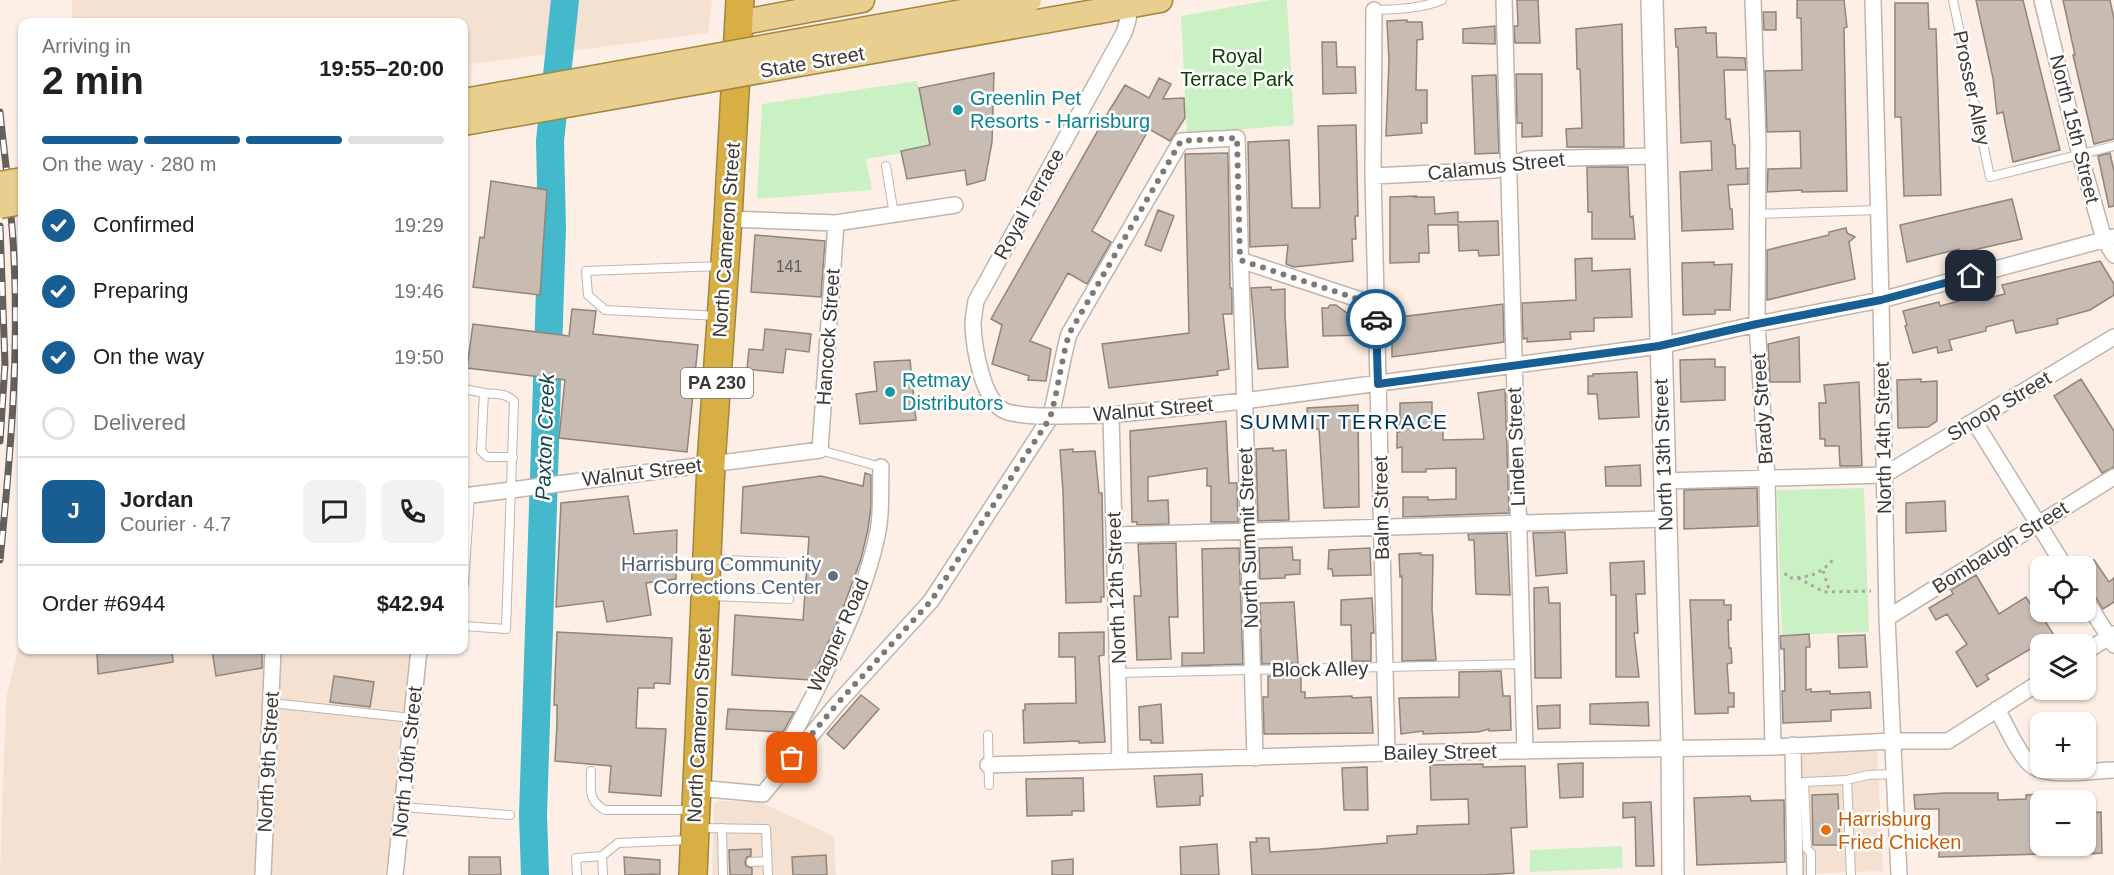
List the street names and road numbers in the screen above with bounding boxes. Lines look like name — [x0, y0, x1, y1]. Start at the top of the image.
street label: Prosser Alley — [1949, 29, 1995, 147]
street label: State Street — [758, 42, 866, 82]
street label: North 15th Street — [2046, 52, 2104, 206]
street label: North Cameron Street — [708, 141, 744, 338]
street label: Royal Terrace — [990, 145, 1068, 263]
street label: Calamus Street — [1426, 148, 1566, 184]
street label: Hancock Street — [812, 268, 844, 406]
street label: Brady Street — [1747, 352, 1777, 465]
street label: North 14th Street — [1871, 361, 1895, 514]
street label: Shoop Street — [1943, 366, 2055, 445]
road number: PA 230 — [681, 368, 753, 398]
street label: North 13th Street — [1649, 378, 1677, 531]
street label: Linden Street — [1503, 387, 1529, 507]
street label: Walnut Street — [1092, 393, 1214, 425]
street label: North Summit Street — [1234, 447, 1262, 629]
street label: Walnut Street — [581, 454, 704, 490]
street label: Balm Street — [1369, 455, 1393, 560]
street label: Bombaugh Street — [1928, 496, 2072, 598]
street label: North 12th Street — [1102, 511, 1130, 664]
street label: Wagner Road — [803, 574, 873, 696]
street label: North Cameron Street — [683, 626, 715, 823]
street label: Block Alley — [1271, 657, 1369, 681]
street label: North 10th Street — [388, 685, 426, 839]
street label: North 9th Street — [253, 690, 283, 833]
street label: Bailey Street — [1383, 740, 1497, 764]

